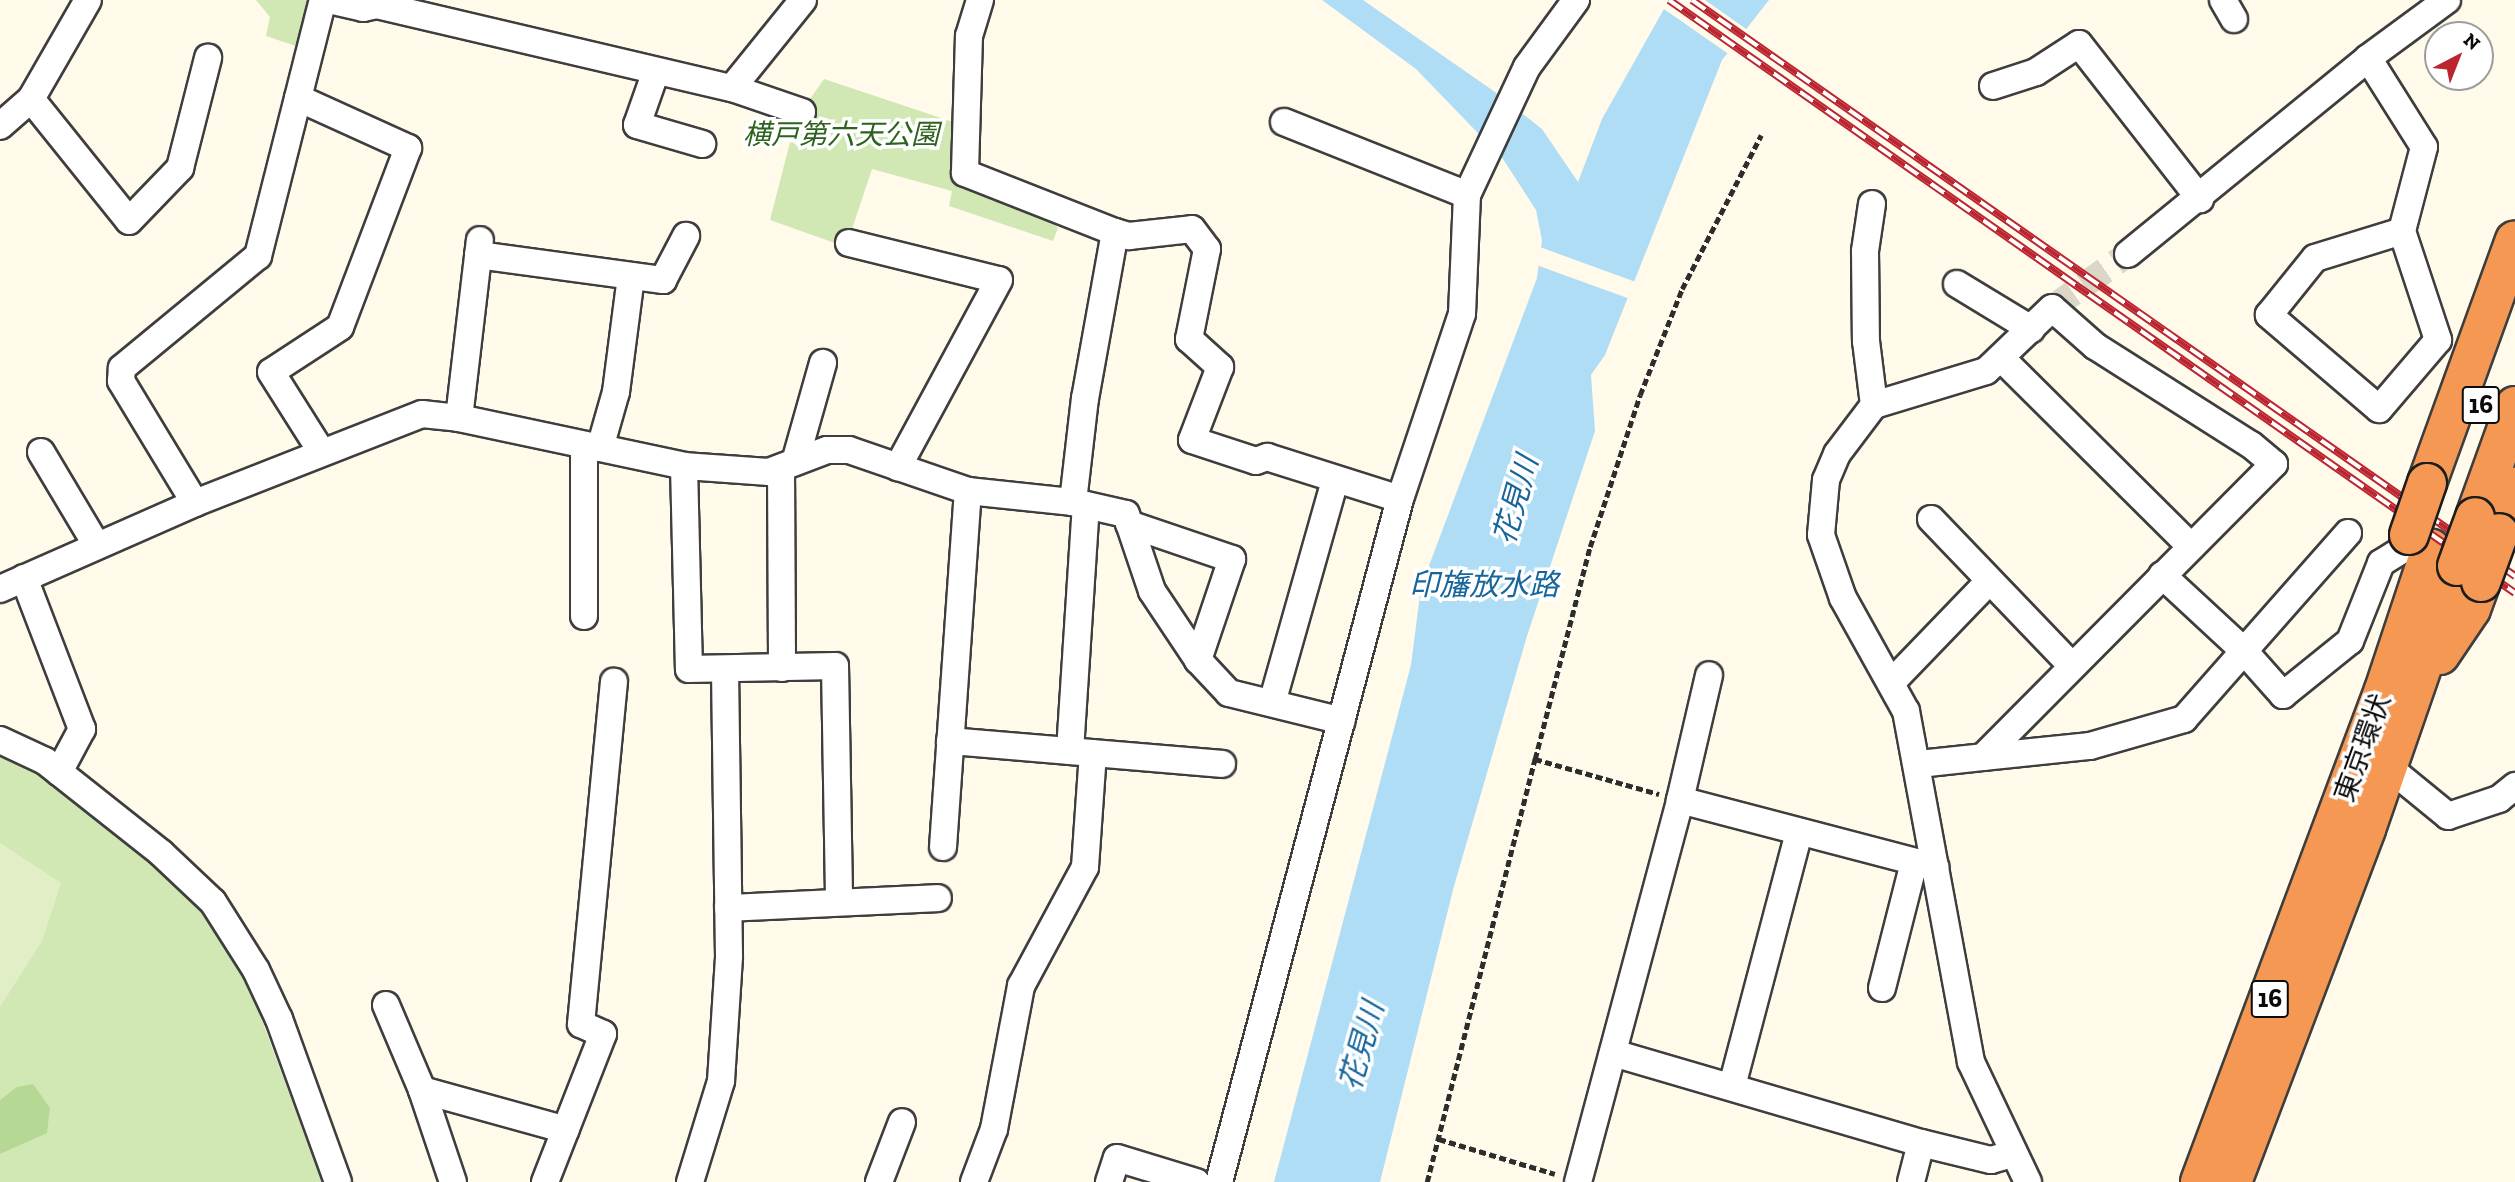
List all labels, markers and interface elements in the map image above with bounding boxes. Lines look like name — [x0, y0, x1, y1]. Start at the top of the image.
north arrow — [2424, 21, 2494, 91]
text: N — [2459, 28, 2485, 55]
park label: 横戸第六天公園 — [743, 118, 939, 152]
road number: 16 — [2462, 382, 2500, 428]
water label: 花見川 — [1486, 452, 1546, 548]
water label: 印旛放水路 — [1409, 567, 1559, 603]
street label: 東京環状 — [2328, 690, 2398, 806]
road number: 16 — [2251, 976, 2289, 1022]
water label: 花見川 — [1332, 998, 1392, 1094]

